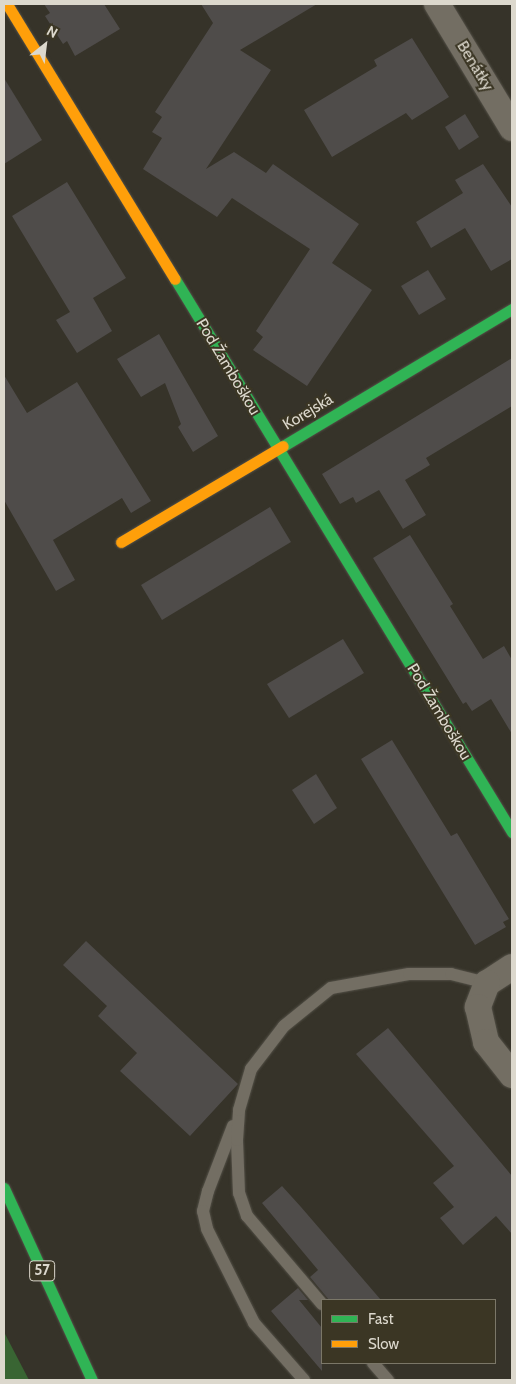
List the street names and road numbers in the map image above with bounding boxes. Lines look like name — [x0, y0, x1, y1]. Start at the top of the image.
street label: Benátky — [453, 38, 497, 94]
street label: Pod Žamboškou — [192, 315, 264, 419]
street label: Korejská — [279, 390, 337, 434]
street label: Pod Žamboškou — [403, 660, 475, 764]
road number: 57 — [28, 1258, 56, 1284]

